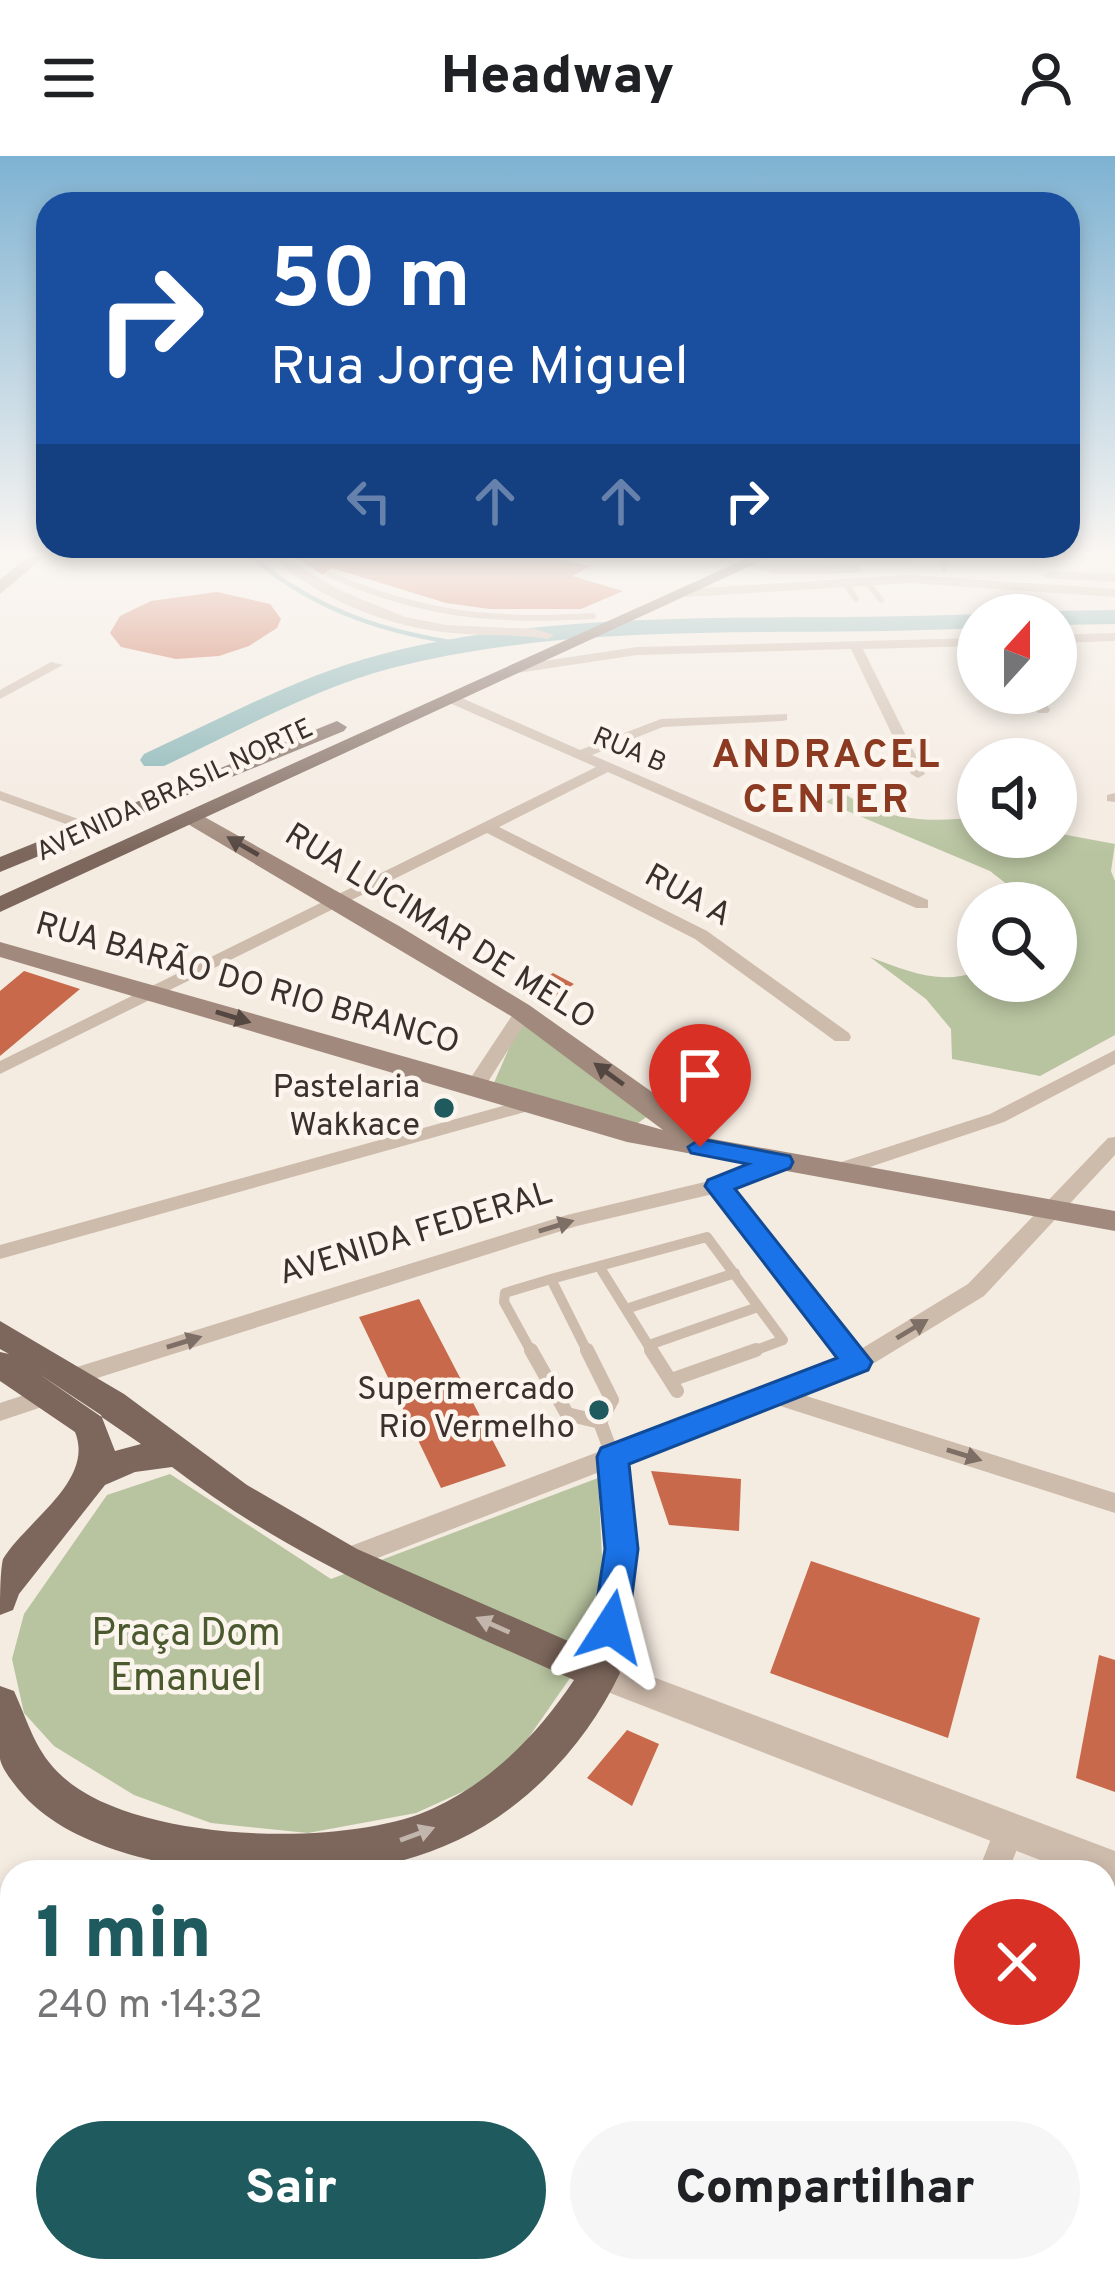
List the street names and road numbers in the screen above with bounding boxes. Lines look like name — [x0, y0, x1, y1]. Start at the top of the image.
street label: AVENIDA BRASIL NORTE — [31, 712, 319, 870]
street label: RUA B — [587, 720, 671, 782]
street label: RUA LUCIMAR DE MELO — [276, 815, 602, 1041]
street label: RUA A — [636, 856, 738, 938]
street label: RUA BARÃO DO RIO BRANCO — [30, 903, 464, 1066]
street label: AVENIDA FEDERAL — [274, 1173, 558, 1297]

